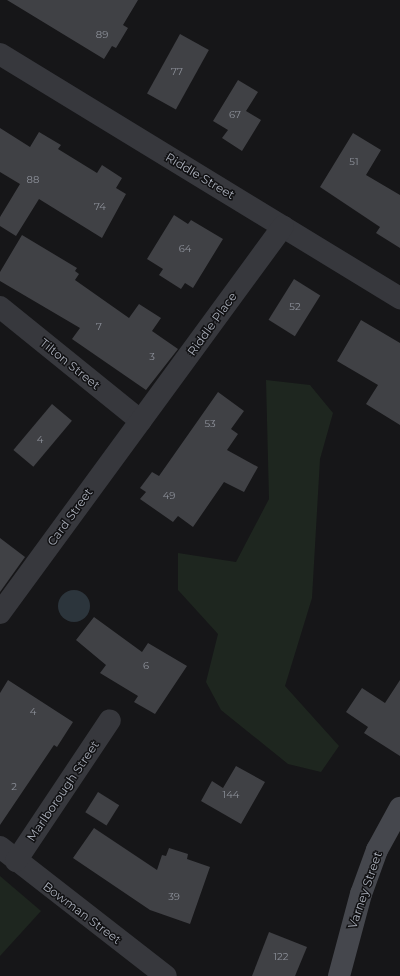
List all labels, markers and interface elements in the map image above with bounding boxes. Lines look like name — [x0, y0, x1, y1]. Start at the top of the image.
house number: 89 — [96, 29, 108, 41]
house number: 77 — [171, 66, 183, 78]
house number: 67 — [229, 109, 241, 121]
street label: Riddle Street — [163, 150, 237, 202]
house number: 51 — [349, 156, 359, 168]
house number: 88 — [27, 174, 39, 186]
house number: 74 — [94, 201, 106, 213]
house number: 64 — [179, 243, 191, 255]
street label: Riddle Place — [184, 290, 240, 358]
house number: 52 — [289, 301, 301, 313]
house number: 7 — [96, 321, 102, 333]
street label: Tilton Street — [37, 335, 103, 393]
house number: 3 — [149, 351, 155, 363]
house number: 53 — [204, 418, 216, 430]
house number: 4 — [37, 434, 43, 446]
street label: Card Street — [44, 485, 96, 549]
house number: 49 — [163, 490, 175, 502]
house number: 6 — [143, 660, 149, 672]
house number: 4 — [30, 706, 36, 718]
street label: Marlborough Street — [24, 738, 102, 844]
house number: 2 — [11, 781, 17, 793]
house number: 144 — [223, 789, 239, 801]
street label: Varney Street — [345, 849, 385, 931]
street label: Bowman Street — [40, 879, 124, 947]
house number: 39 — [168, 891, 180, 903]
house number: 122 — [274, 951, 288, 963]

